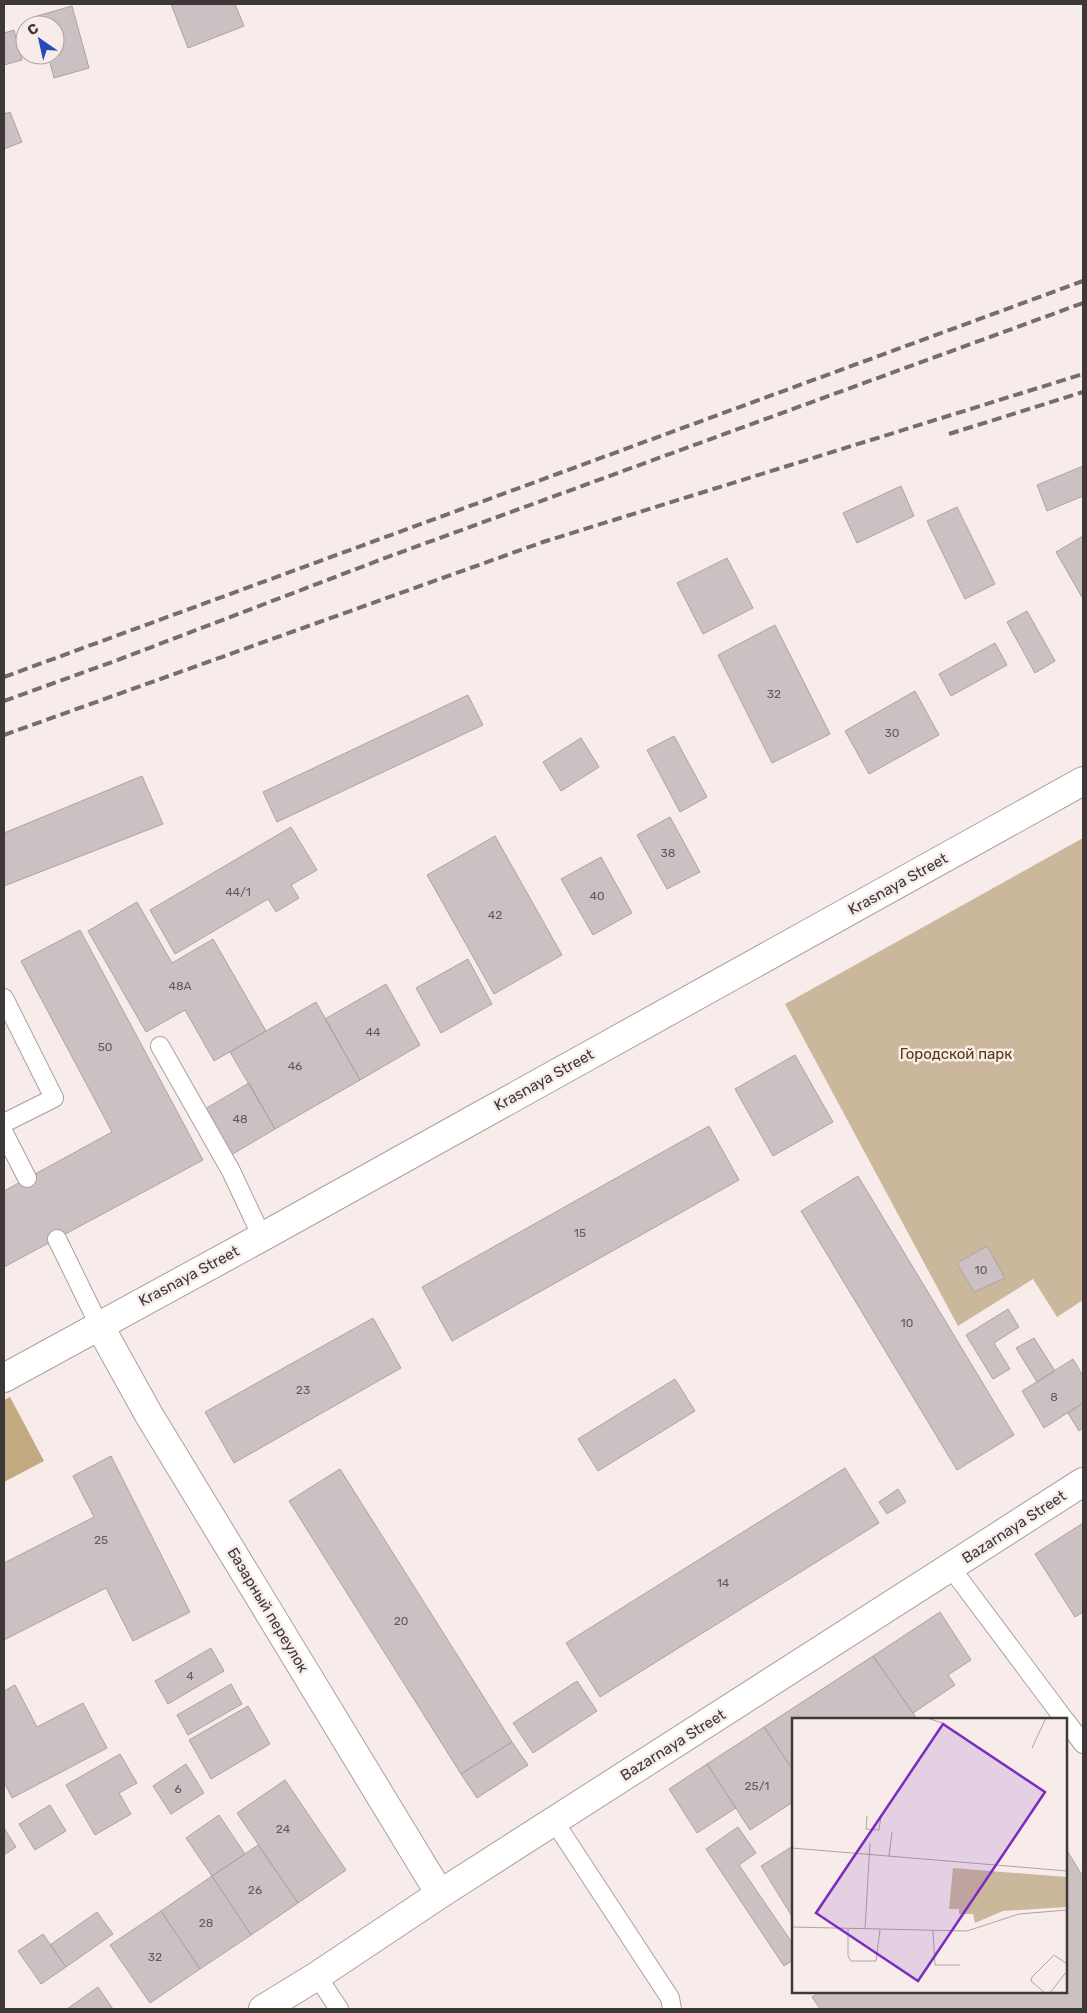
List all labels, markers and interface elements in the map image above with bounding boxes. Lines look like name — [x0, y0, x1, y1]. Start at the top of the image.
north arrow — [15, 15, 65, 65]
text: С — [24, 20, 42, 39]
house number: 32 — [767, 687, 781, 701]
house number: 30 — [885, 726, 899, 740]
house number: 38 — [661, 846, 675, 860]
street label: Krasnaya Street — [845, 849, 951, 919]
house number: 44/1 — [225, 885, 251, 899]
house number: 40 — [589, 889, 605, 903]
house number: 42 — [488, 908, 502, 922]
house number: 48А — [168, 979, 192, 993]
house number: 44 — [366, 1025, 381, 1039]
house number: 50 — [98, 1040, 112, 1054]
street label: Krasnaya Street — [491, 1045, 597, 1115]
park label: Городской парк — [900, 1045, 1012, 1063]
house number: 46 — [288, 1059, 302, 1073]
house number: 48 — [232, 1112, 248, 1126]
house number: 15 — [574, 1226, 586, 1240]
street label: Krasnaya Street — [136, 1242, 242, 1310]
house number: 10 — [975, 1263, 987, 1277]
house number: 10 — [901, 1316, 913, 1330]
house number: 23 — [296, 1383, 310, 1397]
house number: 8 — [1050, 1390, 1058, 1404]
street label: Bazarnaya Street — [959, 1487, 1070, 1567]
house number: 25 — [94, 1533, 108, 1547]
street label: Базарный переулок — [224, 1544, 312, 1676]
house number: 14 — [717, 1576, 730, 1590]
house number: 20 — [394, 1614, 408, 1628]
house number: 4 — [186, 1669, 194, 1683]
street label: Bazarnaya Street — [617, 1705, 729, 1785]
inset map — [792, 1718, 1067, 1993]
house number: 25/1 — [745, 1779, 770, 1793]
house number: 6 — [174, 1782, 182, 1796]
house number: 24 — [276, 1822, 291, 1836]
house number: 26 — [248, 1883, 262, 1897]
house number: 28 — [199, 1916, 213, 1930]
house number: 32 — [148, 1950, 162, 1964]

